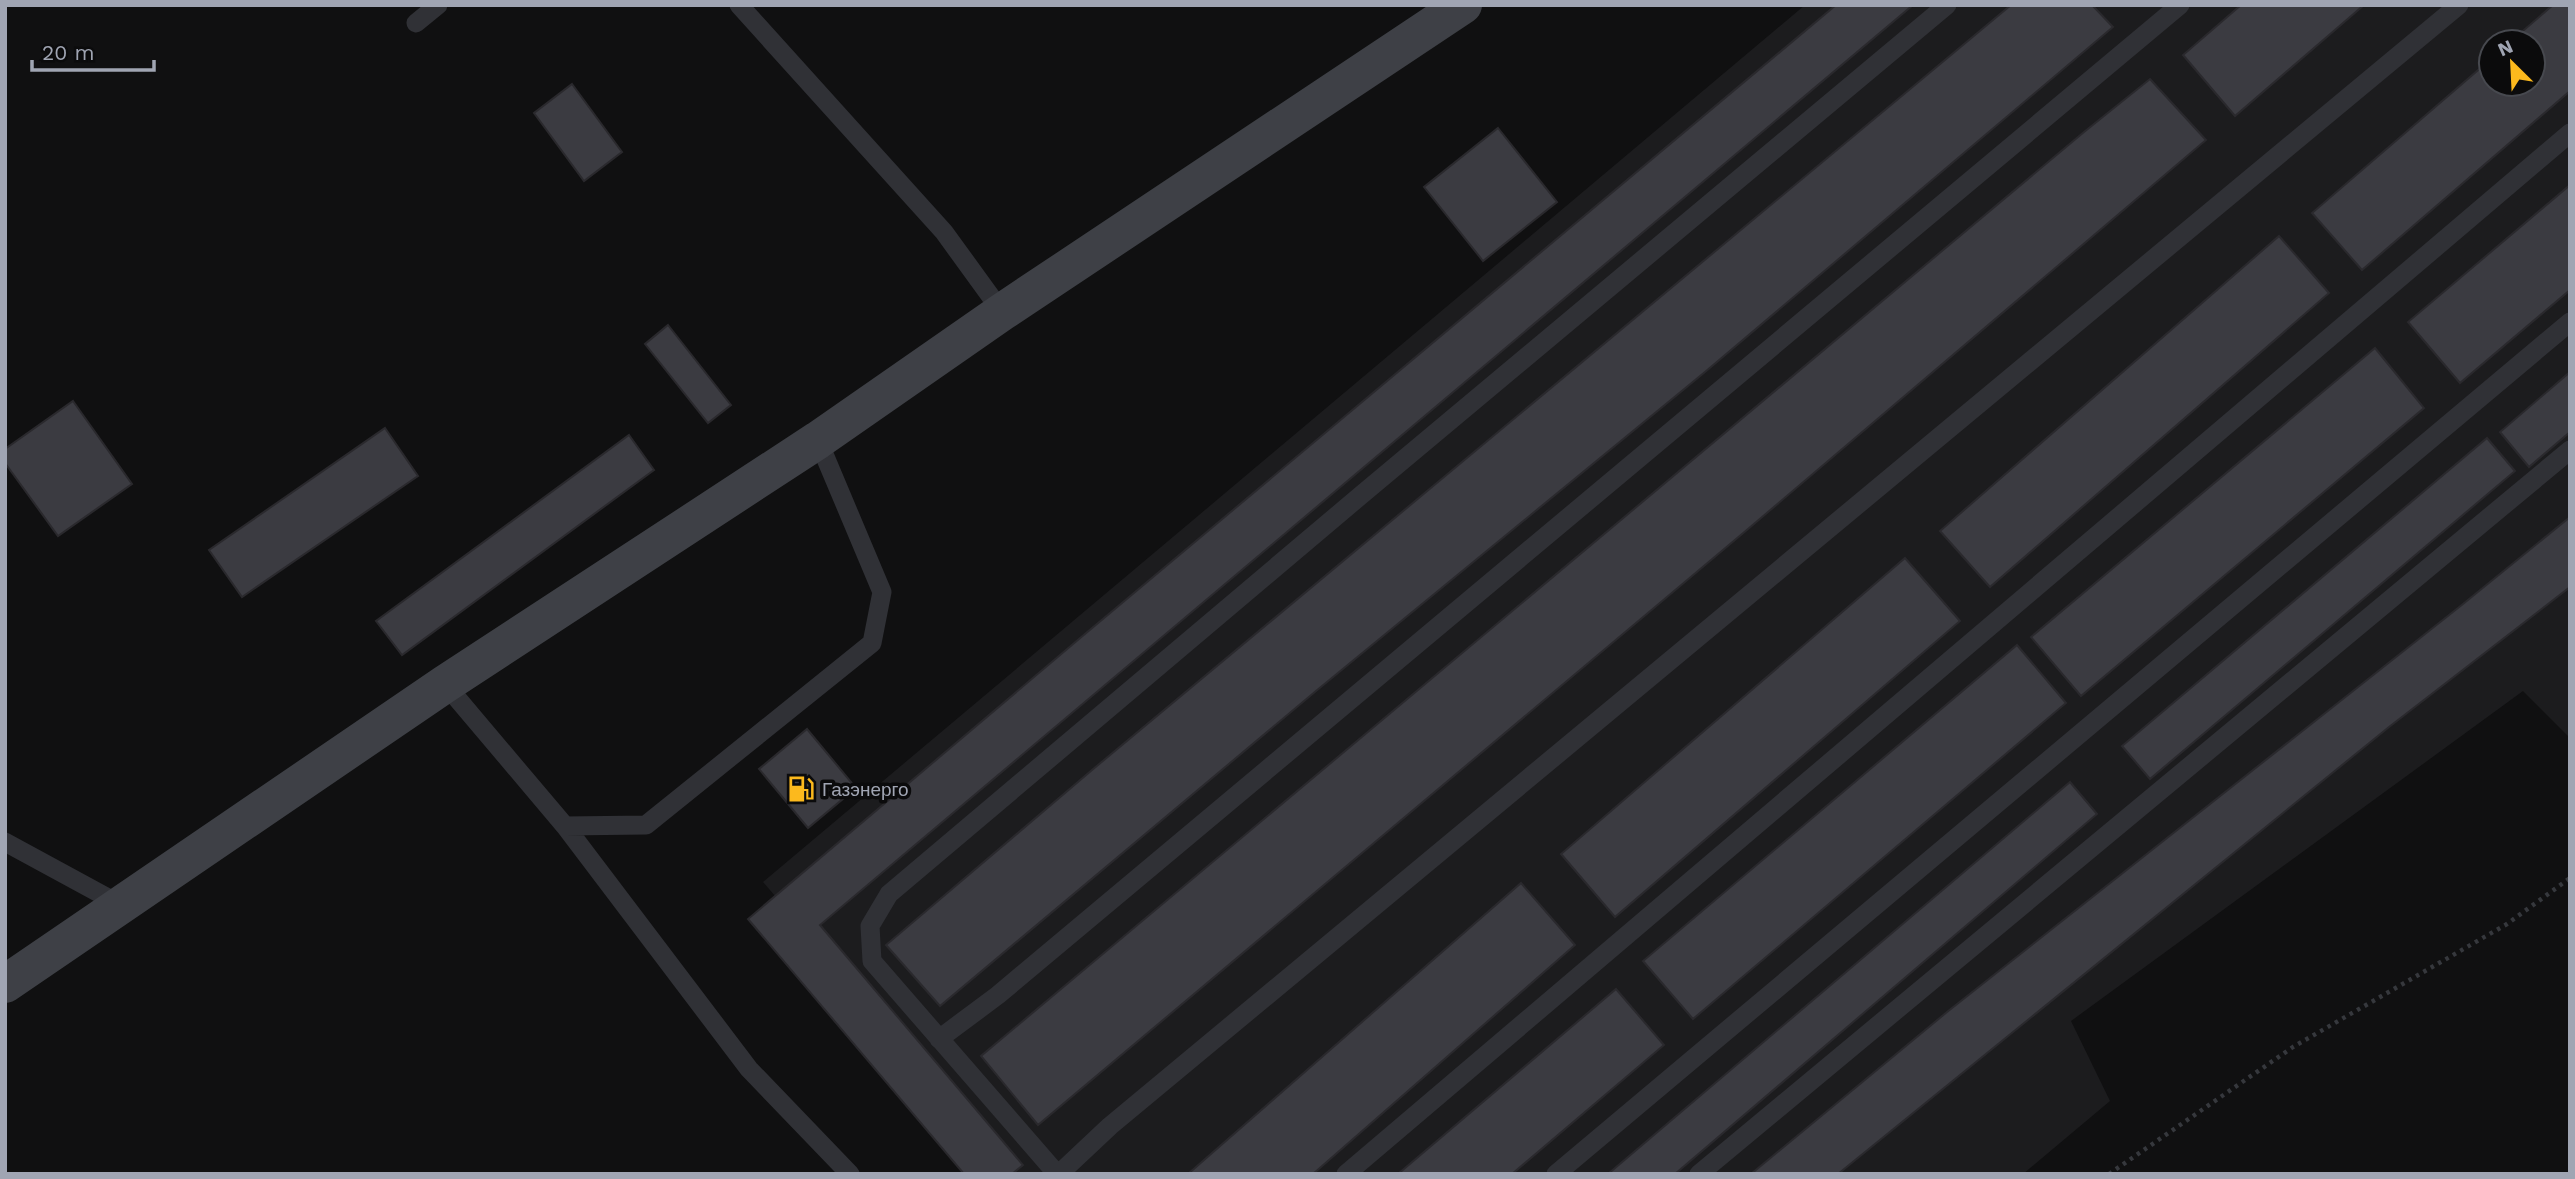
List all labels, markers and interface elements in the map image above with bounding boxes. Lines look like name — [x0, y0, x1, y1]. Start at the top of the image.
scale bar — [32, 28, 154, 72]
north arrow — [2477, 28, 2547, 98]
text: N — [2494, 35, 2516, 61]
text: 20 m — [42, 40, 94, 65]
fuel station icon: Газэнерго — [786, 774, 816, 804]
place label: Газэнерго — [822, 778, 909, 801]

